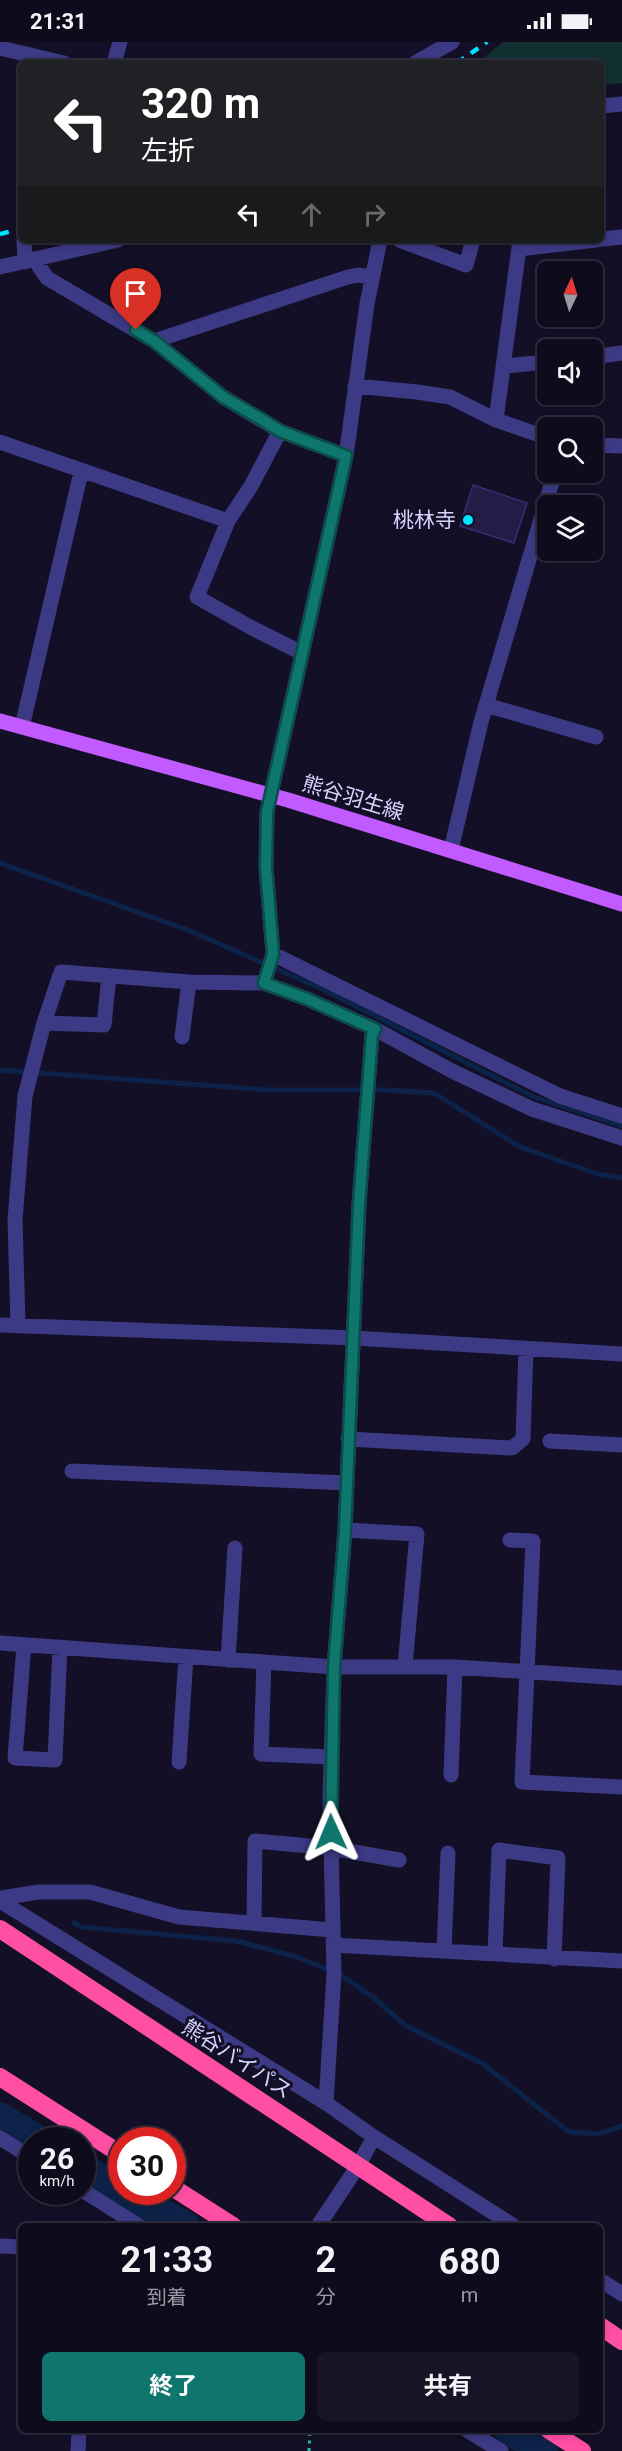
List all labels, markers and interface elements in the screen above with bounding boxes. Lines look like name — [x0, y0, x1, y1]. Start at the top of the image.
text: 21:31 — [30, 9, 87, 34]
text: 320 m — [141, 79, 260, 128]
icon: left — [42, 84, 120, 162]
text: 左折 — [141, 135, 195, 167]
icon: left — [232, 198, 265, 231]
icon: ahead — [295, 198, 328, 231]
icon: right — [358, 198, 391, 231]
north arrow — [537, 261, 603, 327]
map controls — [537, 261, 603, 561]
pin — [110, 268, 161, 330]
icon: arrive — [119, 277, 152, 310]
button: sound — [537, 339, 603, 405]
button: search — [537, 417, 603, 483]
button: layers — [537, 495, 603, 561]
place label: 桃林寺 — [393, 508, 456, 532]
marker: 桃林寺 — [461, 513, 475, 527]
street label: 熊谷羽生線 — [299, 771, 407, 825]
position arrow — [299, 1800, 363, 1864]
street label: 熊谷バイパス — [178, 2015, 296, 2103]
speed limit sign: 30 — [108, 2127, 186, 2205]
text: 26 — [40, 2141, 74, 2176]
text: km/h — [39, 2172, 75, 2190]
text: 21:33 — [120, 2239, 213, 2281]
text: 2 — [316, 2239, 336, 2281]
text: 680 — [439, 2241, 501, 2283]
text: m — [461, 2283, 478, 2307]
text: 到着 — [147, 2285, 187, 2309]
text: 分 — [316, 2285, 336, 2309]
button: 終了 — [42, 2352, 305, 2421]
button: 共有 — [317, 2352, 579, 2421]

